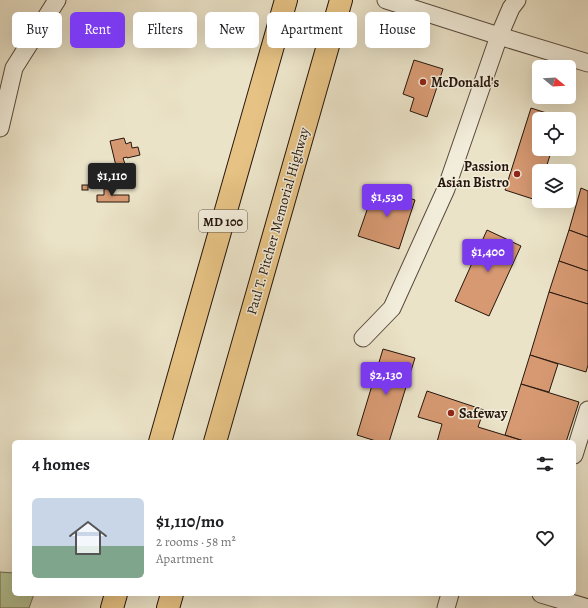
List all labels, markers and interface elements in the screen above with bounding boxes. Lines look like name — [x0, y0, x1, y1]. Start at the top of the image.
chip: Buy — [12, 12, 62, 48]
chip: Rent — [70, 12, 125, 48]
chip: Filters — [133, 12, 197, 48]
chip: New — [205, 12, 259, 48]
chip: Apartment — [267, 12, 357, 48]
chip: House — [365, 12, 430, 48]
north arrow — [532, 60, 576, 104]
map controls — [532, 60, 576, 208]
place label: McDonald's — [431, 73, 499, 92]
marker: McDonald's — [418, 77, 428, 87]
button: locate — [532, 112, 576, 156]
street label: Paul T. Pitcher Memorial Highway — [242, 124, 314, 317]
place label: Passion Asian Bistro — [436, 157, 509, 192]
pin: $1,110 — [79, 163, 145, 197]
button: layers — [532, 164, 576, 208]
text: $1,110 — [97, 167, 127, 184]
marker: Passion Asian Bistro — [512, 169, 522, 179]
pin: $1,530 — [354, 184, 420, 218]
text: $1,530 — [371, 188, 403, 205]
road number: MD 100 — [199, 210, 247, 232]
pin: $1,400 — [455, 239, 521, 273]
text: $1,400 — [471, 243, 505, 260]
pin: $2,130 — [353, 362, 419, 396]
text: $2,130 — [370, 366, 402, 383]
place label: Safeway — [459, 404, 508, 423]
marker: Safeway — [446, 408, 456, 418]
text: 4 homes — [32, 453, 90, 476]
icon: filters — [534, 453, 556, 475]
text: $1,110/mo — [156, 510, 224, 533]
icon: home — [64, 514, 112, 562]
icon: heart — [534, 527, 556, 549]
text: 2 rooms · 58 m² — [156, 533, 236, 550]
text: Apartment — [156, 550, 214, 567]

